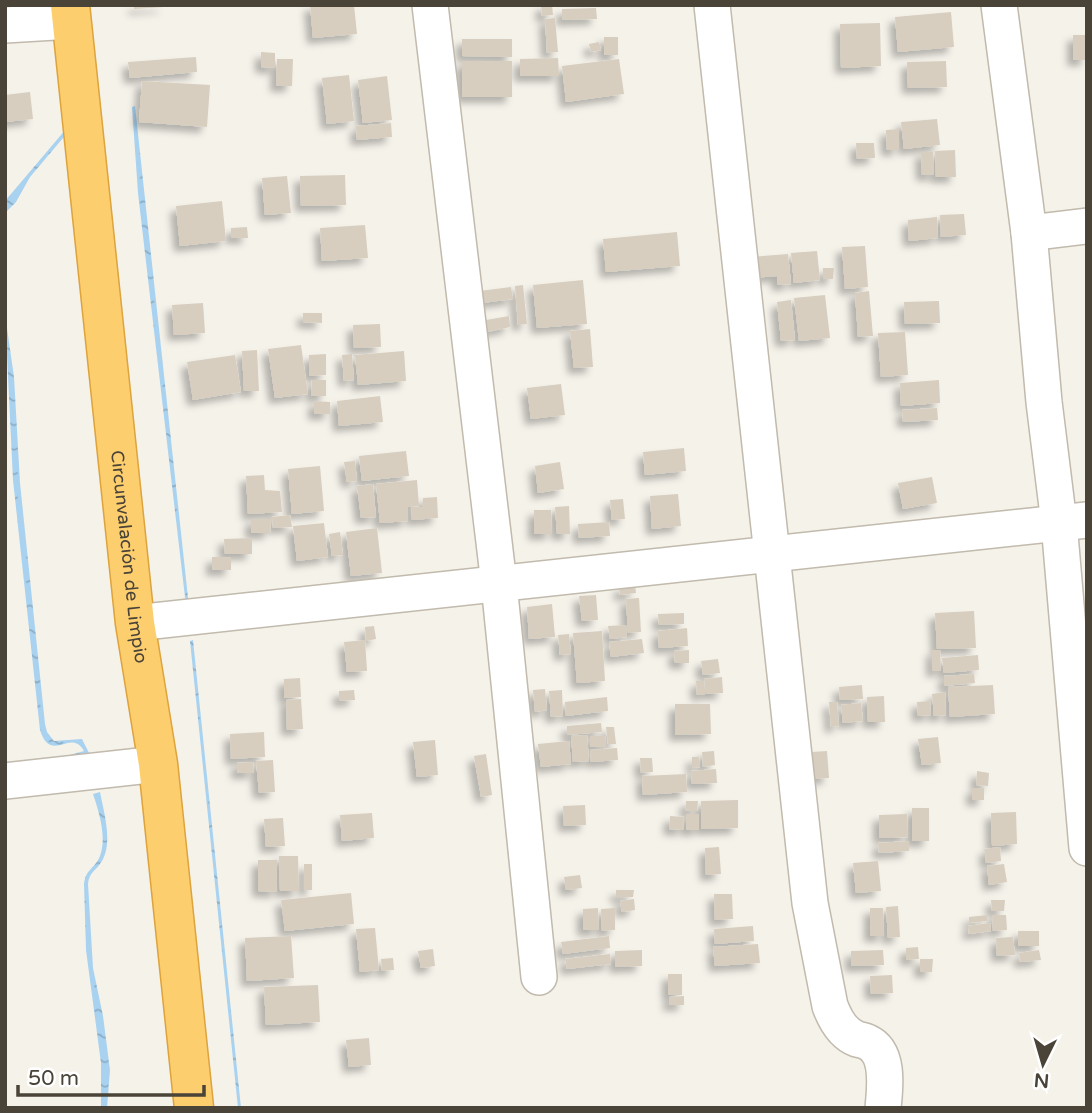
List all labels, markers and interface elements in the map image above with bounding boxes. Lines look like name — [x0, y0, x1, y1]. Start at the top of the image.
street label: Circunvalación de Limpio — [106, 449, 152, 665]
north arrow — [1008, 1029, 1078, 1099]
scale bar — [18, 1054, 203, 1098]
text: 50 m — [28, 1066, 79, 1091]
text: N — [1033, 1068, 1050, 1092]

